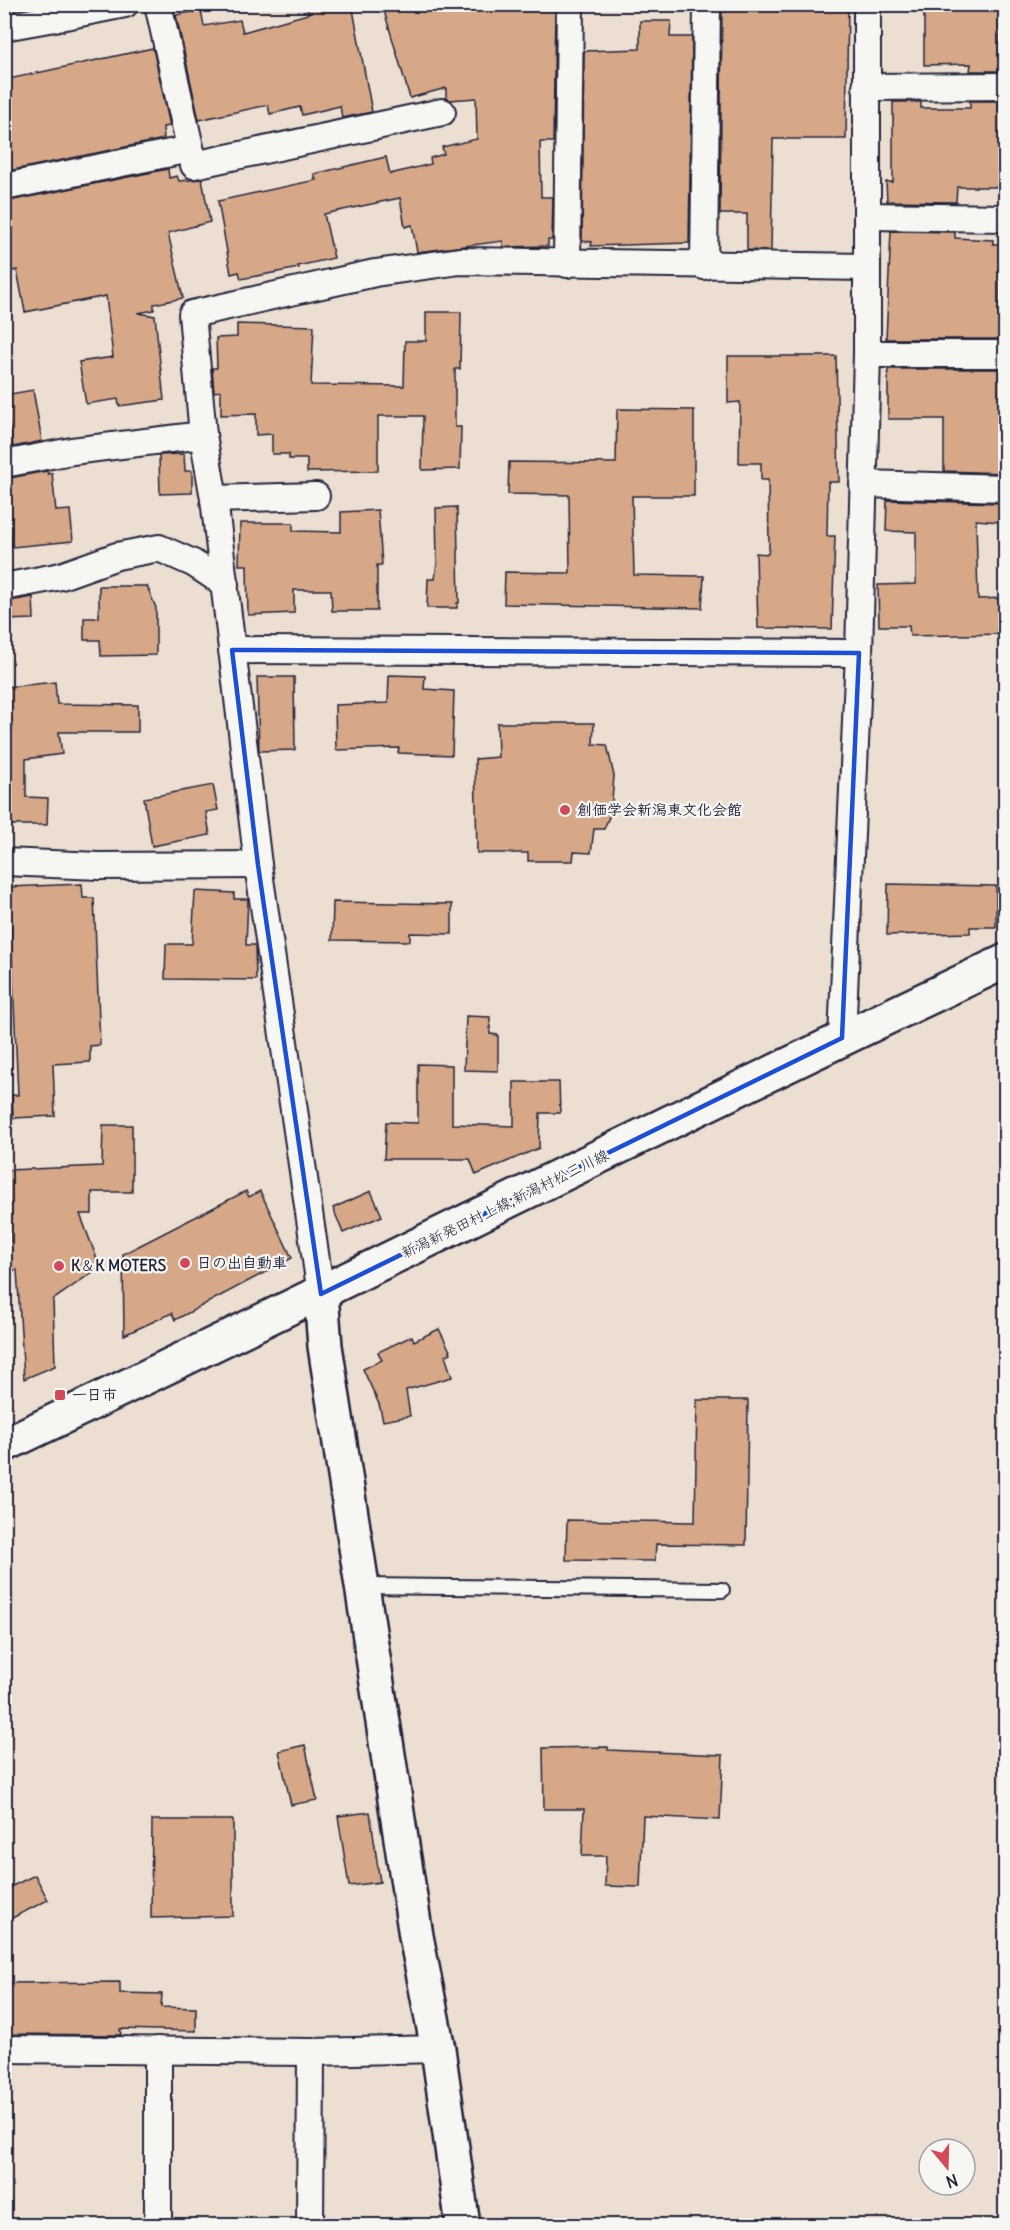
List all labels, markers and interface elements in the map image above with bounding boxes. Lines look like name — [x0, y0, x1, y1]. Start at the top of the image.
place label: 創価学会新潟東文化会館 — [577, 800, 742, 819]
marker: 創価学会新潟東文化会館 — [558, 803, 572, 817]
street label: 新潟新発田村上線;新潟村松三川線 — [398, 1145, 612, 1262]
place label: 日の出自動車 — [197, 1253, 287, 1272]
place label: K＆K MOTERS — [71, 1256, 166, 1275]
marker: 日の出自動車 — [178, 1256, 192, 1270]
marker: K＆K MOTERS — [52, 1259, 66, 1273]
place label: 一日市 — [72, 1385, 117, 1404]
marker: 一日市 — [53, 1388, 67, 1402]
north arrow — [917, 2137, 977, 2197]
text: N — [943, 2170, 960, 2192]

